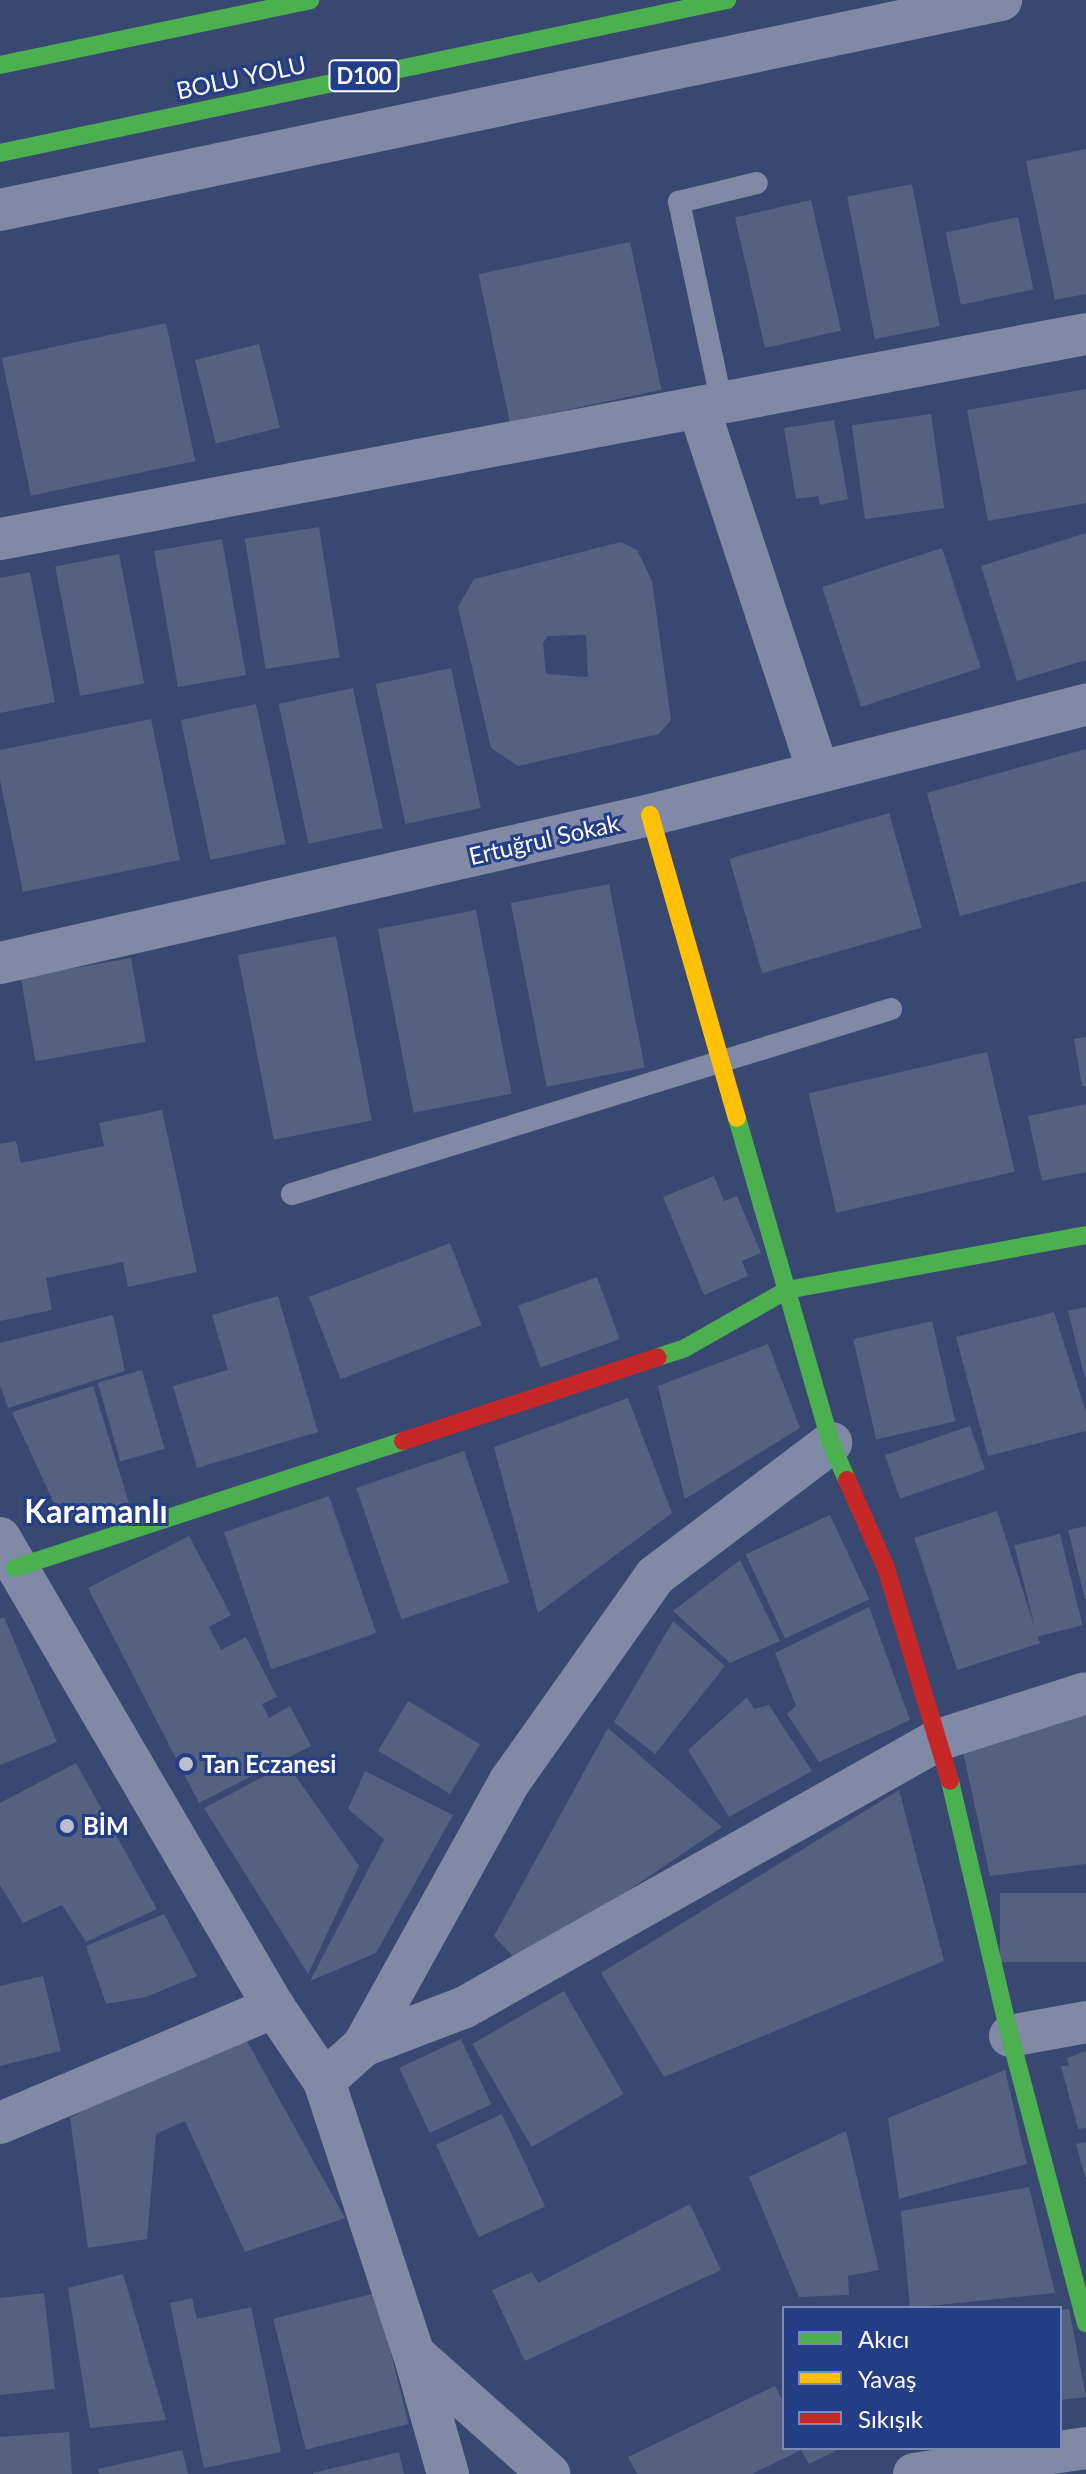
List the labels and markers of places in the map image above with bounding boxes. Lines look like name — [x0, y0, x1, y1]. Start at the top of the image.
place label: Tan Eczanesi — [202, 1750, 336, 1778]
marker: Tan Eczanesi — [177, 1755, 195, 1773]
place label: BİM — [83, 1812, 129, 1840]
marker: BİM — [58, 1817, 76, 1835]

